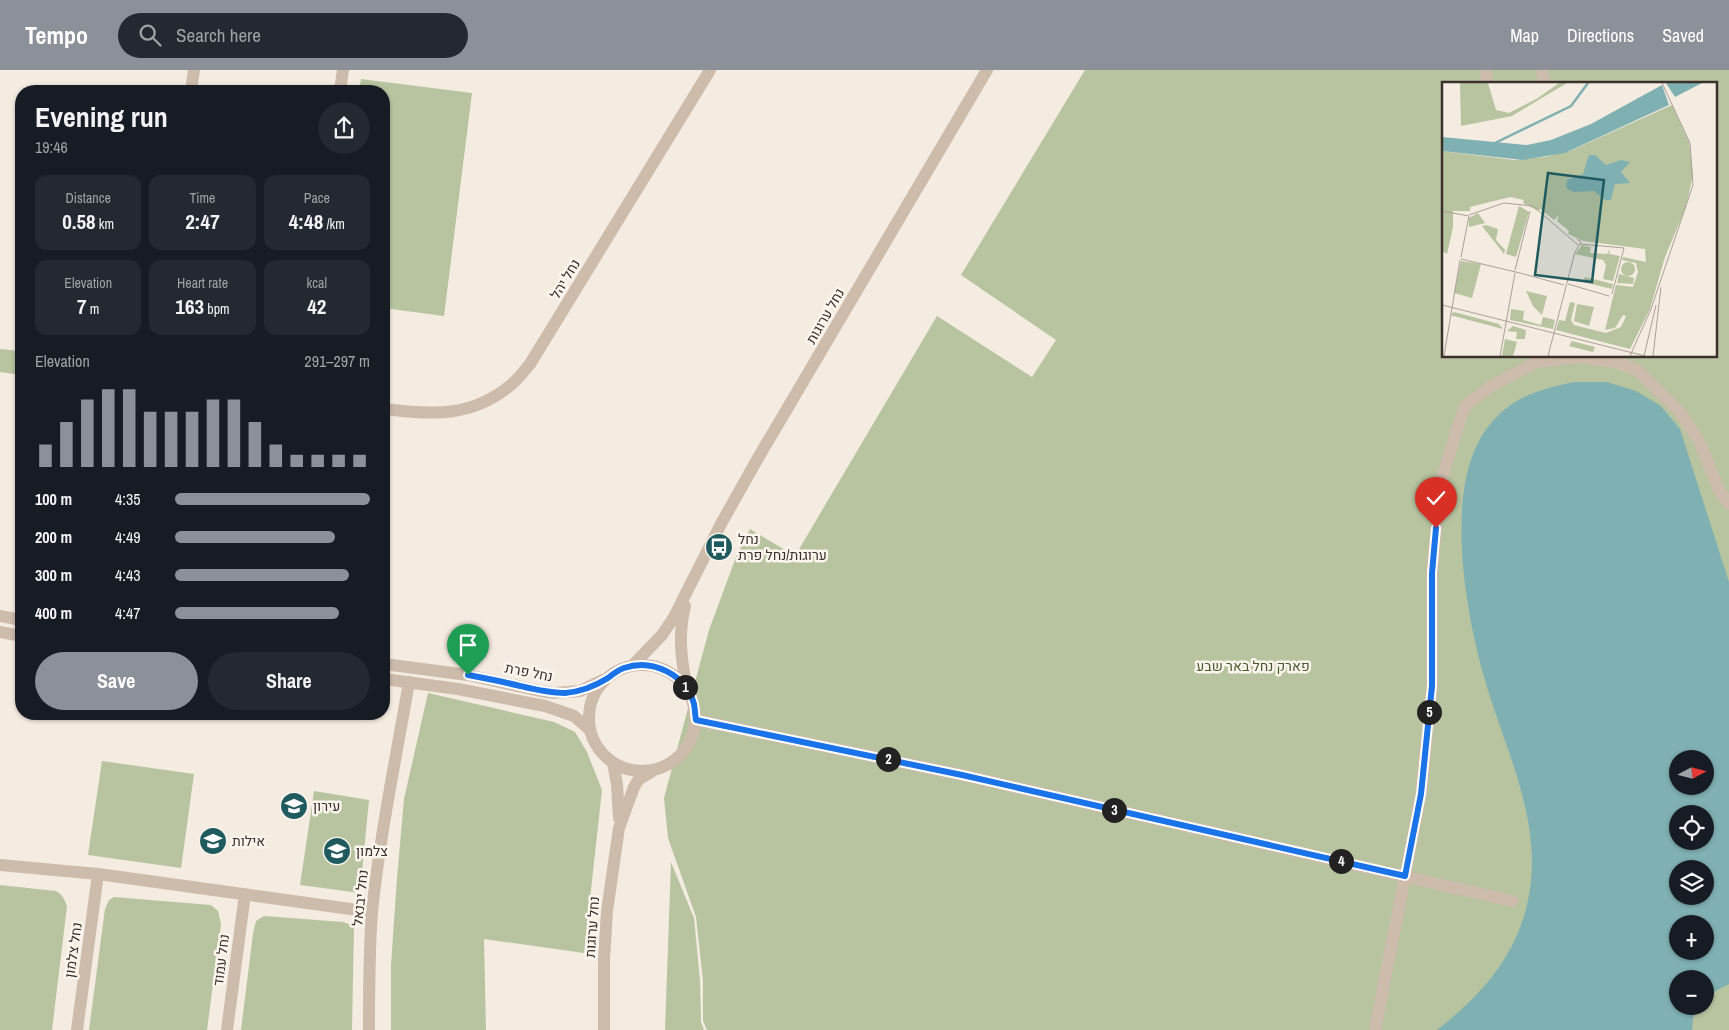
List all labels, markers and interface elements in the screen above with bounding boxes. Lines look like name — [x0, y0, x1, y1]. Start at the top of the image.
search box — [118, 13, 468, 58]
text: Tempo — [25, 19, 88, 51]
icon: search — [136, 21, 164, 49]
text: Search here — [176, 22, 261, 48]
text: Map — [1510, 23, 1539, 48]
text: Directions — [1567, 23, 1634, 48]
text: Saved — [1662, 23, 1704, 48]
inset map — [1442, 82, 1716, 358]
text: Evening run — [35, 98, 168, 136]
button: share — [318, 102, 370, 154]
text: 19:46 — [35, 136, 68, 158]
text: Distance — [66, 189, 111, 207]
text: Time — [190, 189, 215, 207]
text: Pace — [304, 189, 330, 207]
text: 0.58 — [62, 207, 96, 236]
text: 2:47 — [185, 207, 220, 236]
text: 4:48 — [289, 207, 323, 236]
text: km — [96, 215, 114, 233]
text: /km — [323, 215, 345, 233]
street label: נחל יהל — [546, 256, 584, 302]
text: Elevation — [64, 274, 112, 292]
text: Heart rate — [177, 274, 228, 292]
text: kcal — [307, 274, 327, 292]
street label: נחל ערוגות — [802, 285, 848, 347]
text: 7 — [77, 292, 87, 321]
text: 163 — [175, 292, 204, 321]
text: 42 — [307, 292, 326, 321]
text: m — [87, 300, 99, 318]
text: bpm — [204, 300, 230, 318]
text: Elevation — [35, 350, 90, 372]
text: 291–297 m — [304, 350, 370, 372]
pin — [1415, 477, 1457, 528]
icon: check — [1422, 484, 1450, 512]
text: 100 m — [35, 488, 72, 510]
text: 4:35 — [115, 488, 141, 510]
text: 200 m — [35, 526, 72, 548]
text: 4:49 — [115, 526, 141, 548]
place label: נחל ערוגות/נחל פרת — [738, 530, 827, 564]
bus stop icon: נחל ערוגות/נחל פרת — [704, 532, 734, 562]
text: 300 m — [35, 564, 72, 586]
text: 4:43 — [115, 564, 141, 586]
text: 400 m — [35, 602, 72, 624]
text: 4:47 — [115, 602, 141, 624]
pin — [447, 624, 489, 675]
icon: arrive — [454, 631, 482, 659]
button: Save — [35, 652, 198, 710]
button: Share — [208, 652, 370, 710]
park label: פארק נחל באר שבע — [1196, 657, 1310, 675]
street label: נחל פרת — [504, 659, 554, 685]
pin: 1 — [672, 674, 698, 700]
text: 1 — [682, 678, 689, 696]
pin: 5 — [1416, 700, 1442, 724]
text: 5 — [1426, 703, 1433, 721]
pin: 2 — [876, 746, 900, 772]
text: 2 — [885, 750, 892, 768]
north arrow — [1669, 750, 1714, 795]
map controls — [1669, 750, 1714, 1015]
school or university icon: עירון — [279, 791, 309, 821]
place label: עירון — [313, 797, 340, 815]
pin: 3 — [1102, 798, 1126, 822]
text: 3 — [1111, 801, 1118, 819]
button: locate — [1669, 805, 1714, 850]
school or university icon: אילות — [198, 826, 228, 856]
place label: אילות — [232, 832, 265, 850]
school or university icon: צלמון — [322, 836, 352, 866]
place label: צלמון — [356, 842, 388, 860]
pin: 4 — [1328, 848, 1354, 874]
text: 4 — [1338, 852, 1345, 870]
button: layers — [1669, 860, 1714, 905]
street label: נחל יבנאל — [348, 869, 372, 927]
street label: נחל ערוגות — [581, 896, 603, 958]
button: + — [1669, 915, 1714, 960]
street label: נחל צלמון — [60, 921, 86, 979]
street label: נחל עמוד — [209, 933, 233, 987]
button: − — [1669, 970, 1714, 1015]

